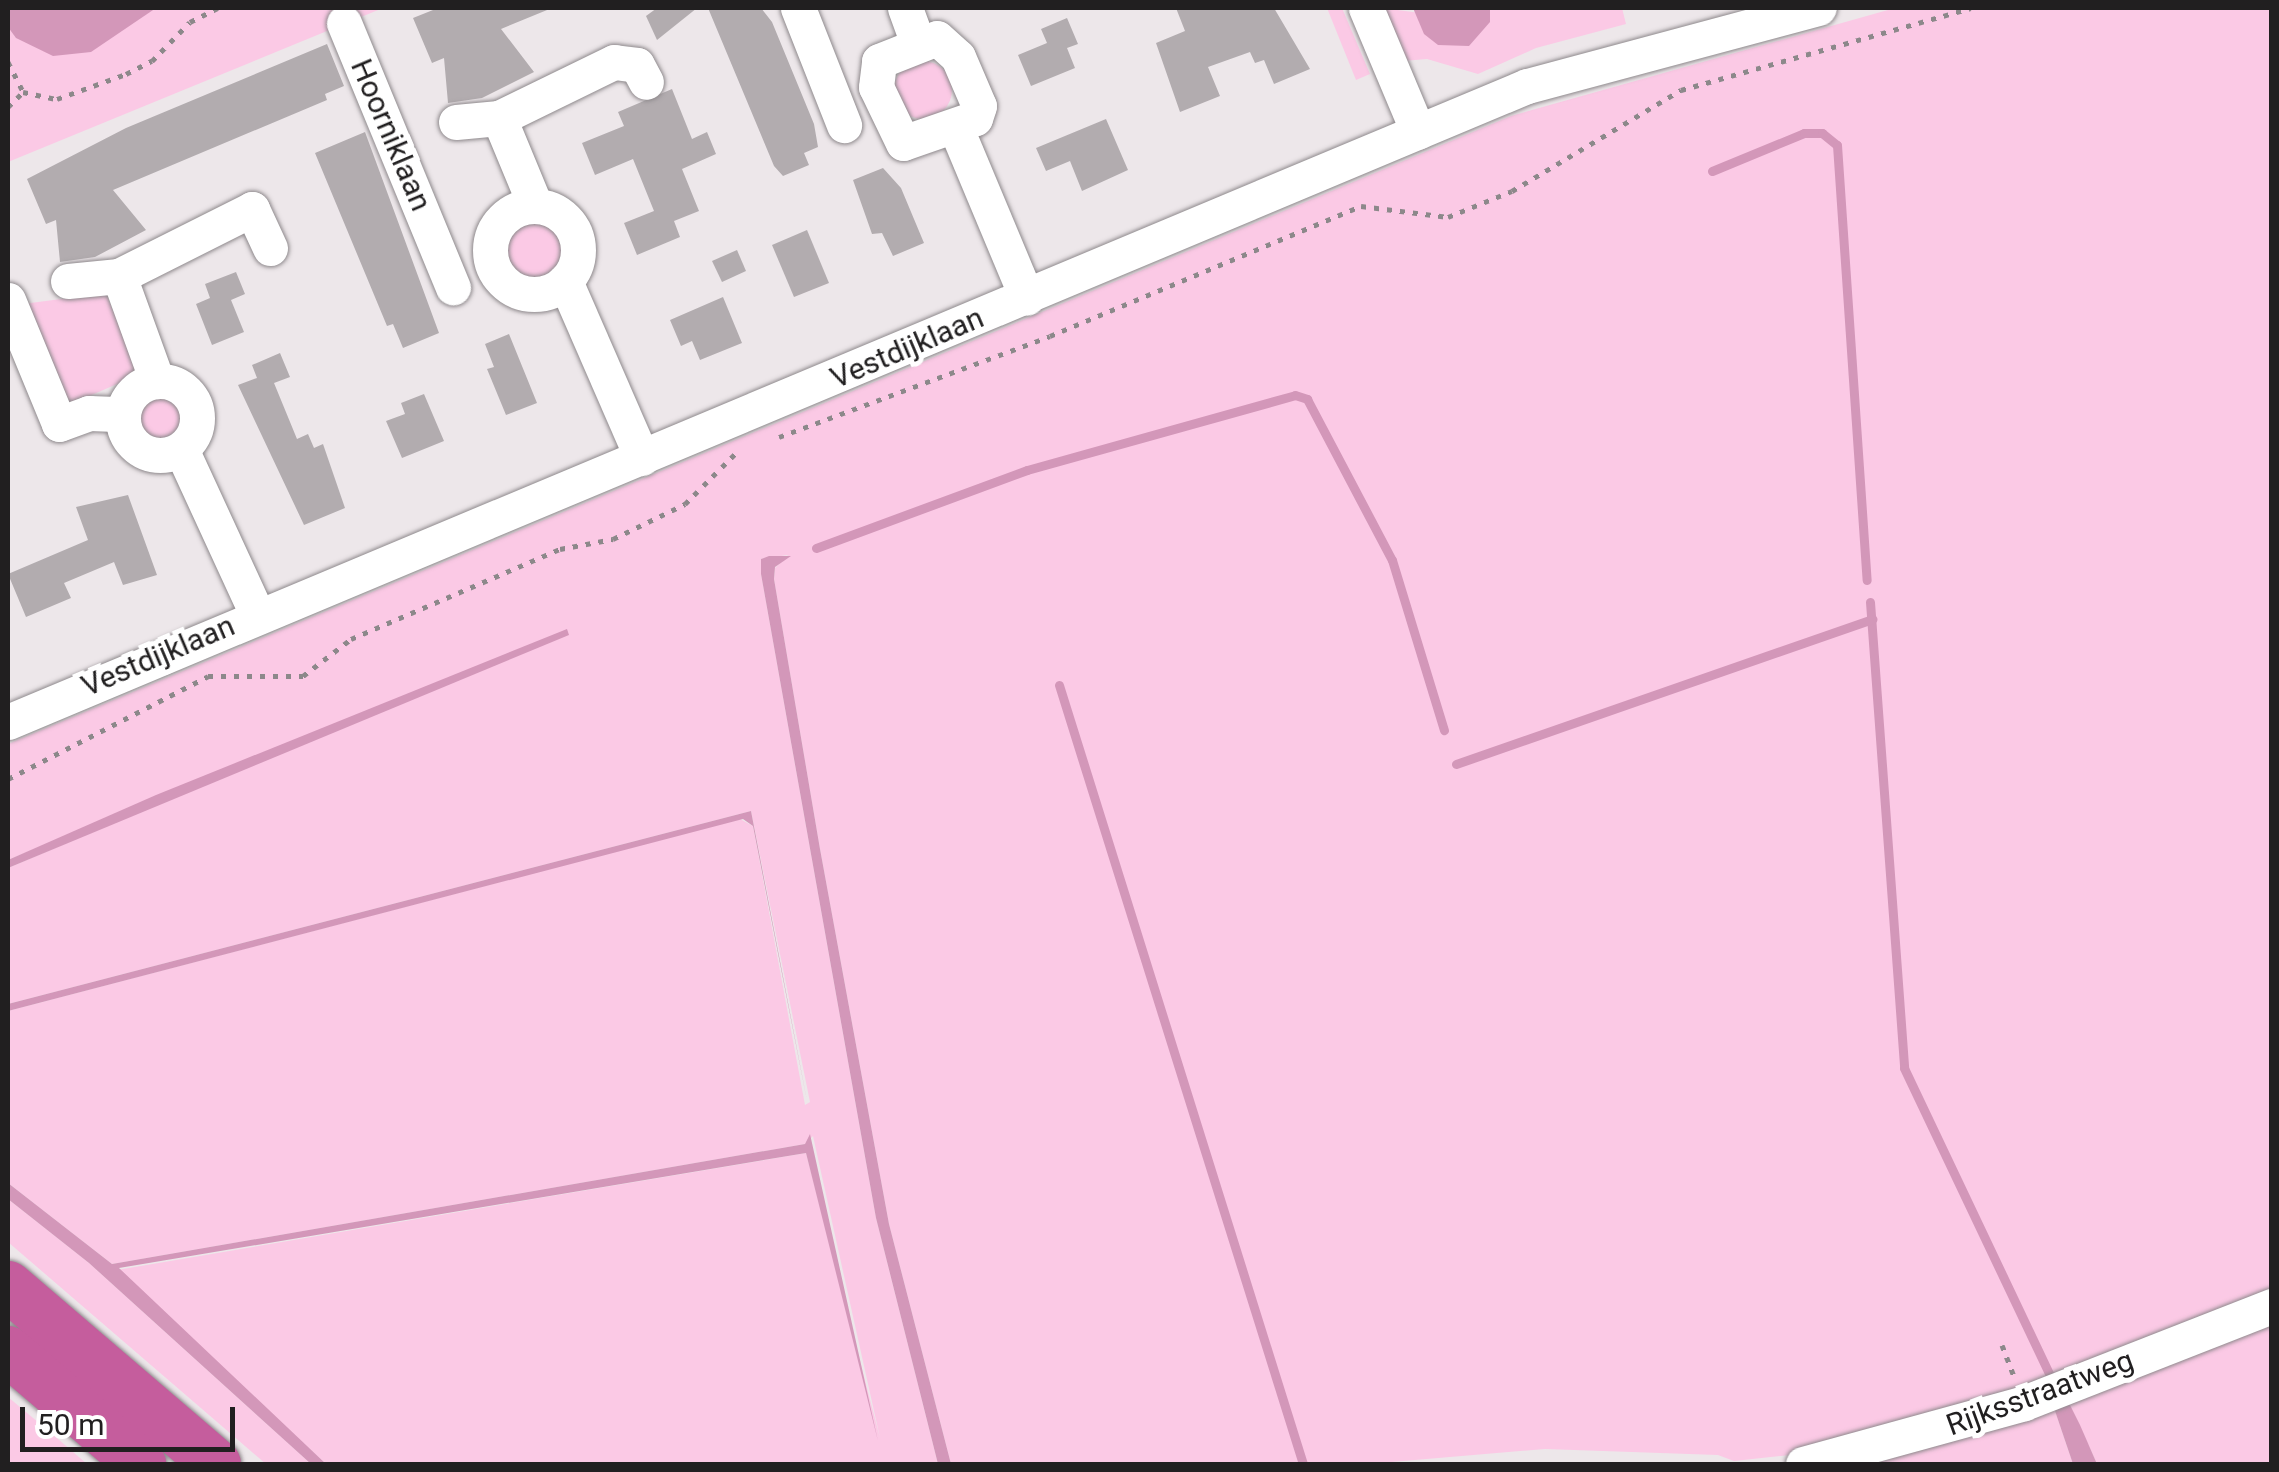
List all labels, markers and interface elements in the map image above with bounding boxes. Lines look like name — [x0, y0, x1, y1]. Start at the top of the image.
street label: Hoorniklaan — [343, 54, 439, 216]
street label: Vestdijklaan — [825, 300, 989, 396]
street label: Vestdijklaan — [76, 608, 240, 704]
street label: Rijksstraatweg — [1942, 1343, 2138, 1443]
scale bar — [25, 1387, 240, 1449]
text: 50 m — [37, 1407, 104, 1442]

